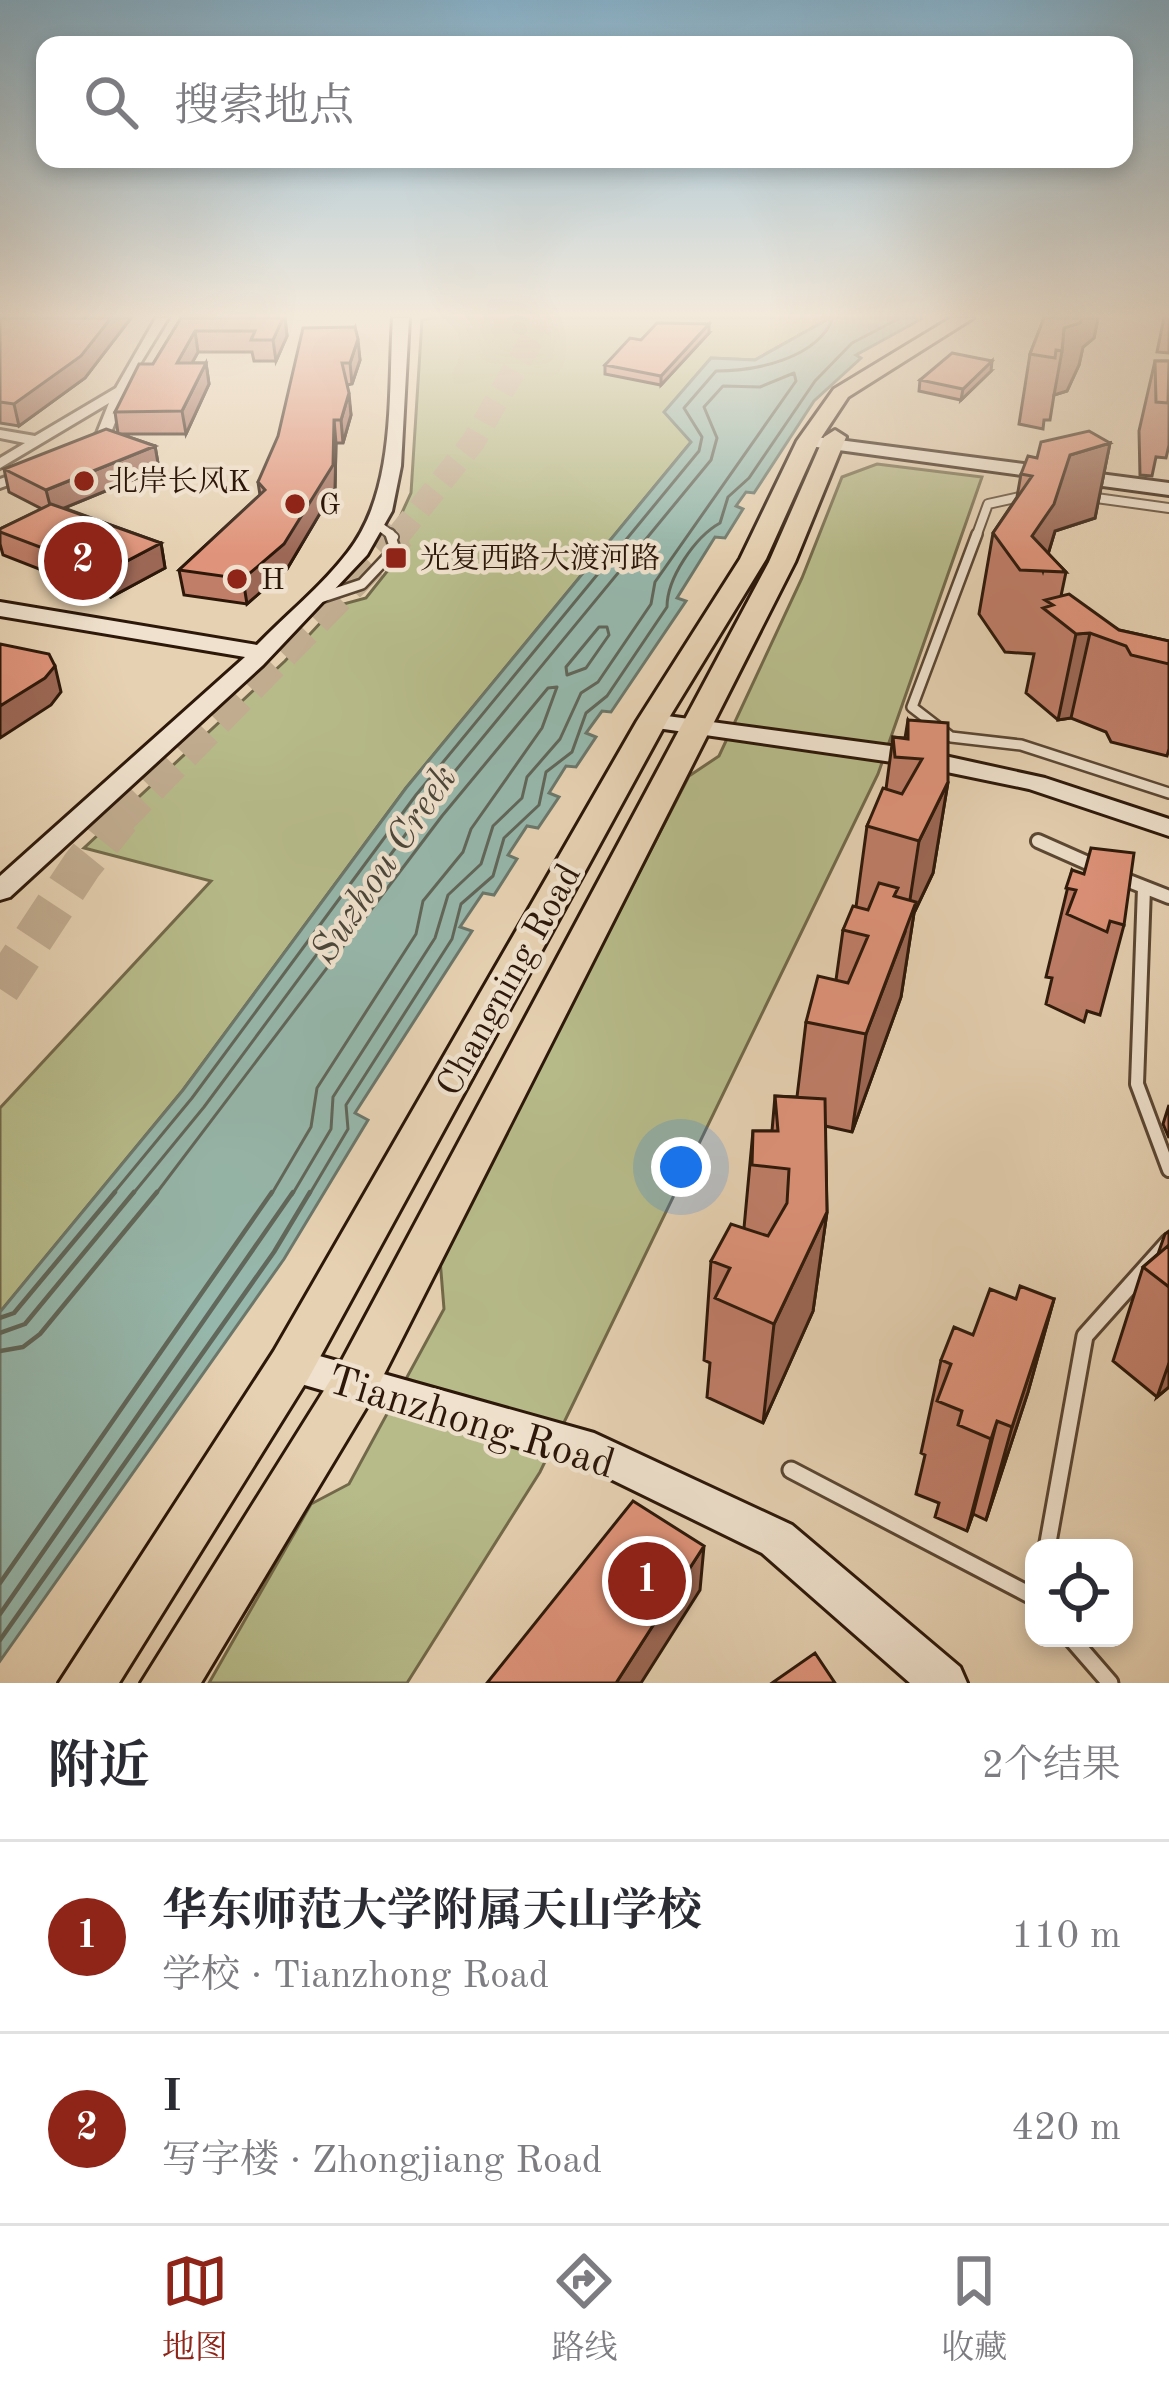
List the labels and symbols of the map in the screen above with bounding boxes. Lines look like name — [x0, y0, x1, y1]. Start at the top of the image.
place label: 北岸长风K — [108, 465, 251, 498]
marker: 北岸长风K — [71, 468, 97, 494]
marker: G — [282, 491, 308, 517]
place label: G — [319, 491, 341, 521]
pin: 2 — [44, 516, 122, 606]
place label: 光复西路大渡河路 — [420, 542, 660, 575]
marker: 光复西路大渡河路 — [383, 545, 409, 571]
marker: H — [224, 566, 250, 592]
place label: H — [261, 566, 285, 596]
water label: Suzhou Creek — [305, 759, 465, 971]
street label: Changning Road — [432, 859, 589, 1103]
your location — [651, 1137, 711, 1197]
street label: Tianzhong Road — [322, 1360, 619, 1487]
pin: 1 — [608, 1536, 686, 1626]

